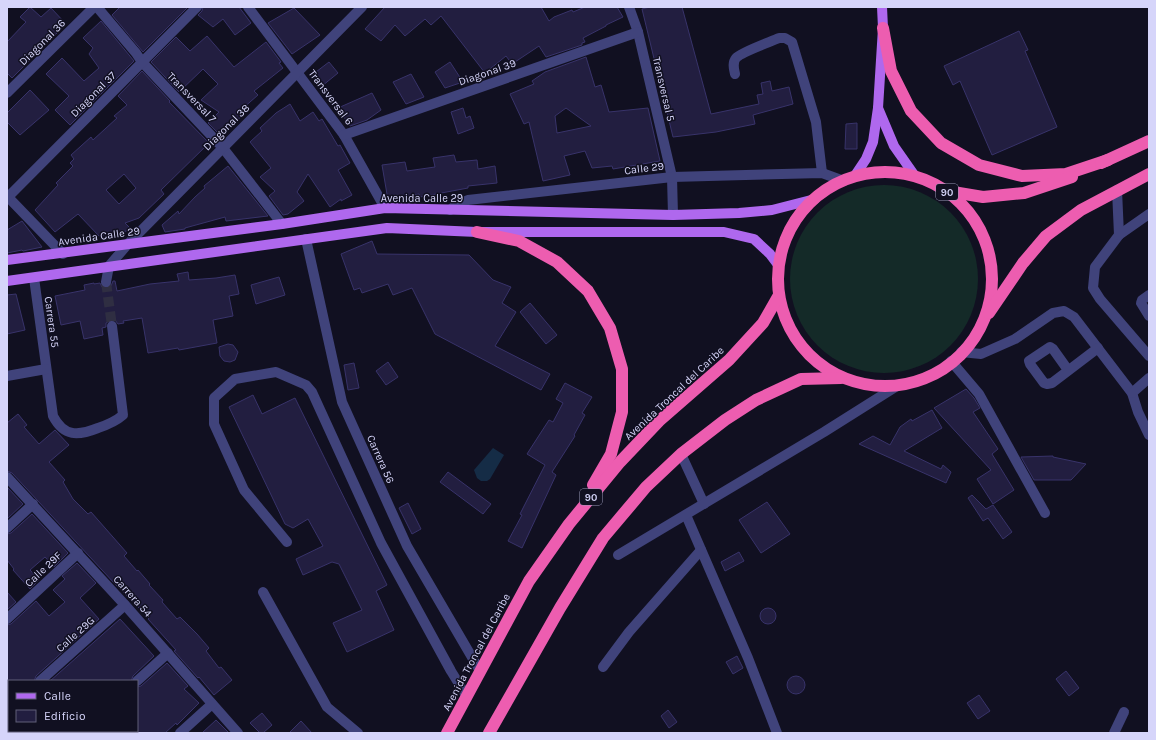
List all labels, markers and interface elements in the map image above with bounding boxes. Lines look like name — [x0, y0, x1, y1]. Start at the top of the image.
street label: Diagonal 36 — [17, 17, 68, 68]
street label: Transversal 5 — [650, 55, 677, 123]
street label: Diagonal 39 — [457, 57, 518, 88]
street label: Transversal 6 — [306, 67, 356, 128]
street label: Diagonal 37 — [68, 69, 119, 120]
street label: Transversal 7 — [164, 69, 219, 125]
street label: Diagonal 38 — [200, 101, 252, 153]
street label: Calle 29 — [623, 160, 665, 177]
road number: 90 — [936, 184, 958, 200]
street label: Avenida Calle 29 — [381, 192, 463, 205]
street label: Avenida Calle 29 — [57, 224, 141, 249]
street label: Carrera 55 — [41, 296, 62, 348]
street label: Avenida Troncal del Caribe — [622, 344, 727, 443]
street label: Carrera 56 — [364, 433, 397, 485]
road number: 90 — [580, 489, 602, 505]
street label: Calle 29F — [22, 549, 65, 590]
street label: Carrera 54 — [111, 573, 155, 620]
street label: Avenida Troncal del Caribe — [440, 591, 513, 713]
street label: Calle 29G — [53, 614, 97, 655]
legend — [8, 680, 138, 732]
text: Calle — [44, 689, 71, 703]
text: Edificio — [44, 709, 85, 723]

